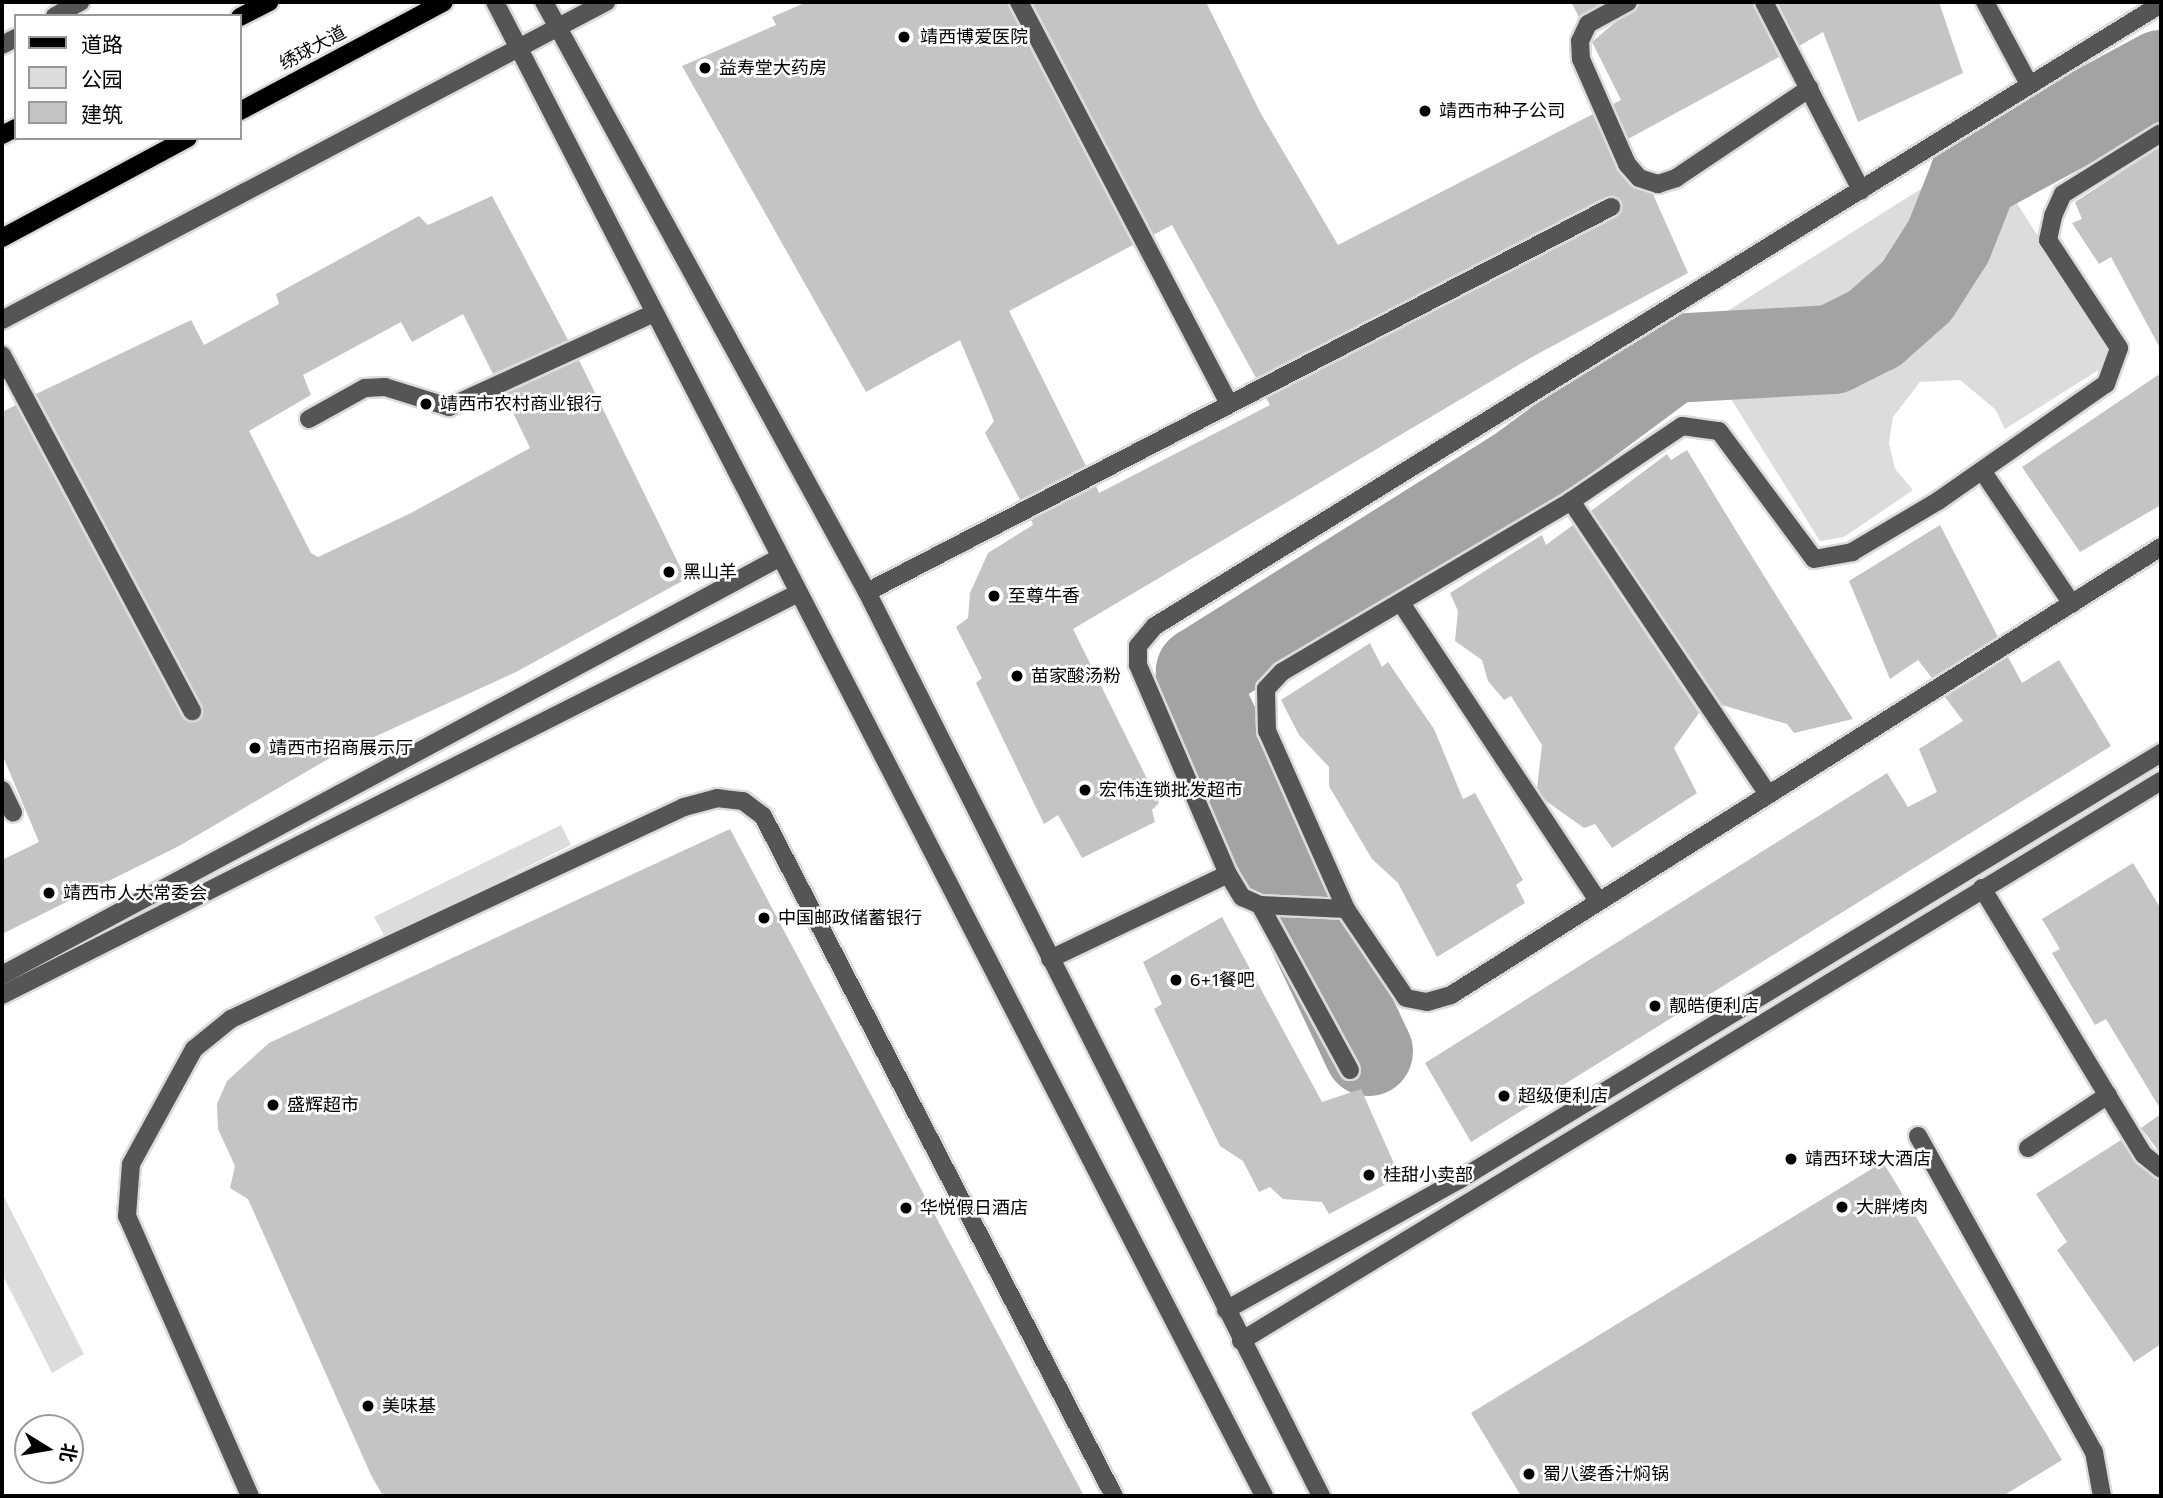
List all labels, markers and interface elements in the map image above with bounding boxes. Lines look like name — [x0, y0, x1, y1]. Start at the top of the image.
legend — [14, 14, 242, 140]
street label: 绣球大道 — [276, 22, 350, 74]
place label: 靖西博爱医院 — [920, 26, 1028, 48]
marker: 靖西博爱医院 — [894, 27, 914, 47]
text: 道路 — [81, 32, 123, 57]
place label: 益寿堂大药房 — [719, 57, 827, 79]
marker: 益寿堂大药房 — [697, 60, 713, 76]
text: 公园 — [81, 67, 123, 92]
place label: 靖西市种子公司 — [1439, 100, 1565, 122]
text: 建筑 — [81, 102, 123, 127]
marker: 靖西市种子公司 — [1417, 103, 1433, 119]
place label: 靖西市农村商业银行 — [440, 393, 602, 415]
marker: 靖西市农村商业银行 — [418, 396, 434, 412]
place label: 黑山羊 — [683, 561, 737, 583]
marker: 黑山羊 — [661, 564, 677, 580]
place label: 至尊牛香 — [1008, 585, 1080, 607]
marker: 至尊牛香 — [986, 588, 1002, 604]
place label: 苗家酸汤粉 — [1031, 665, 1121, 687]
marker: 苗家酸汤粉 — [1009, 668, 1025, 684]
place label: 靖西市招商展示厅 — [269, 737, 413, 759]
marker: 靖西市招商展示厅 — [247, 740, 263, 756]
place label: 宏伟连锁批发超市 — [1099, 779, 1243, 801]
marker: 宏伟连锁批发超市 — [1077, 782, 1093, 798]
place label: 靖西市人大常委会 — [63, 882, 207, 904]
marker: 靖西市人大常委会 — [41, 885, 57, 901]
place label: 中国邮政储蓄银行 — [778, 907, 922, 929]
marker: 中国邮政储蓄银行 — [756, 910, 772, 926]
place label: 6+1餐吧 — [1190, 969, 1255, 991]
marker: 6+1餐吧 — [1168, 972, 1184, 988]
place label: 靓皓便利店 — [1669, 995, 1759, 1017]
marker: 靓皓便利店 — [1647, 998, 1663, 1014]
place label: 超级便利店 — [1518, 1085, 1608, 1107]
marker: 超级便利店 — [1496, 1088, 1512, 1104]
place label: 盛辉超市 — [287, 1094, 359, 1116]
marker: 盛辉超市 — [265, 1097, 281, 1113]
place label: 靖西环球大酒店 — [1805, 1148, 1931, 1170]
marker: 靖西环球大酒店 — [1783, 1151, 1799, 1167]
place label: 桂甜小卖部 — [1383, 1164, 1473, 1186]
marker: 桂甜小卖部 — [1361, 1167, 1377, 1183]
place label: 大胖烤肉 — [1856, 1196, 1928, 1218]
place label: 华悦假日酒店 — [920, 1197, 1028, 1219]
marker: 大胖烤肉 — [1834, 1199, 1850, 1215]
marker: 华悦假日酒店 — [898, 1200, 914, 1216]
place label: 美味基 — [382, 1395, 436, 1417]
marker: 美味基 — [360, 1398, 376, 1414]
north arrow — [14, 1414, 84, 1484]
text: 北 — [55, 1441, 81, 1464]
place label: 蜀八婆香汁焖锅 — [1543, 1463, 1669, 1485]
marker: 蜀八婆香汁焖锅 — [1521, 1466, 1537, 1482]

